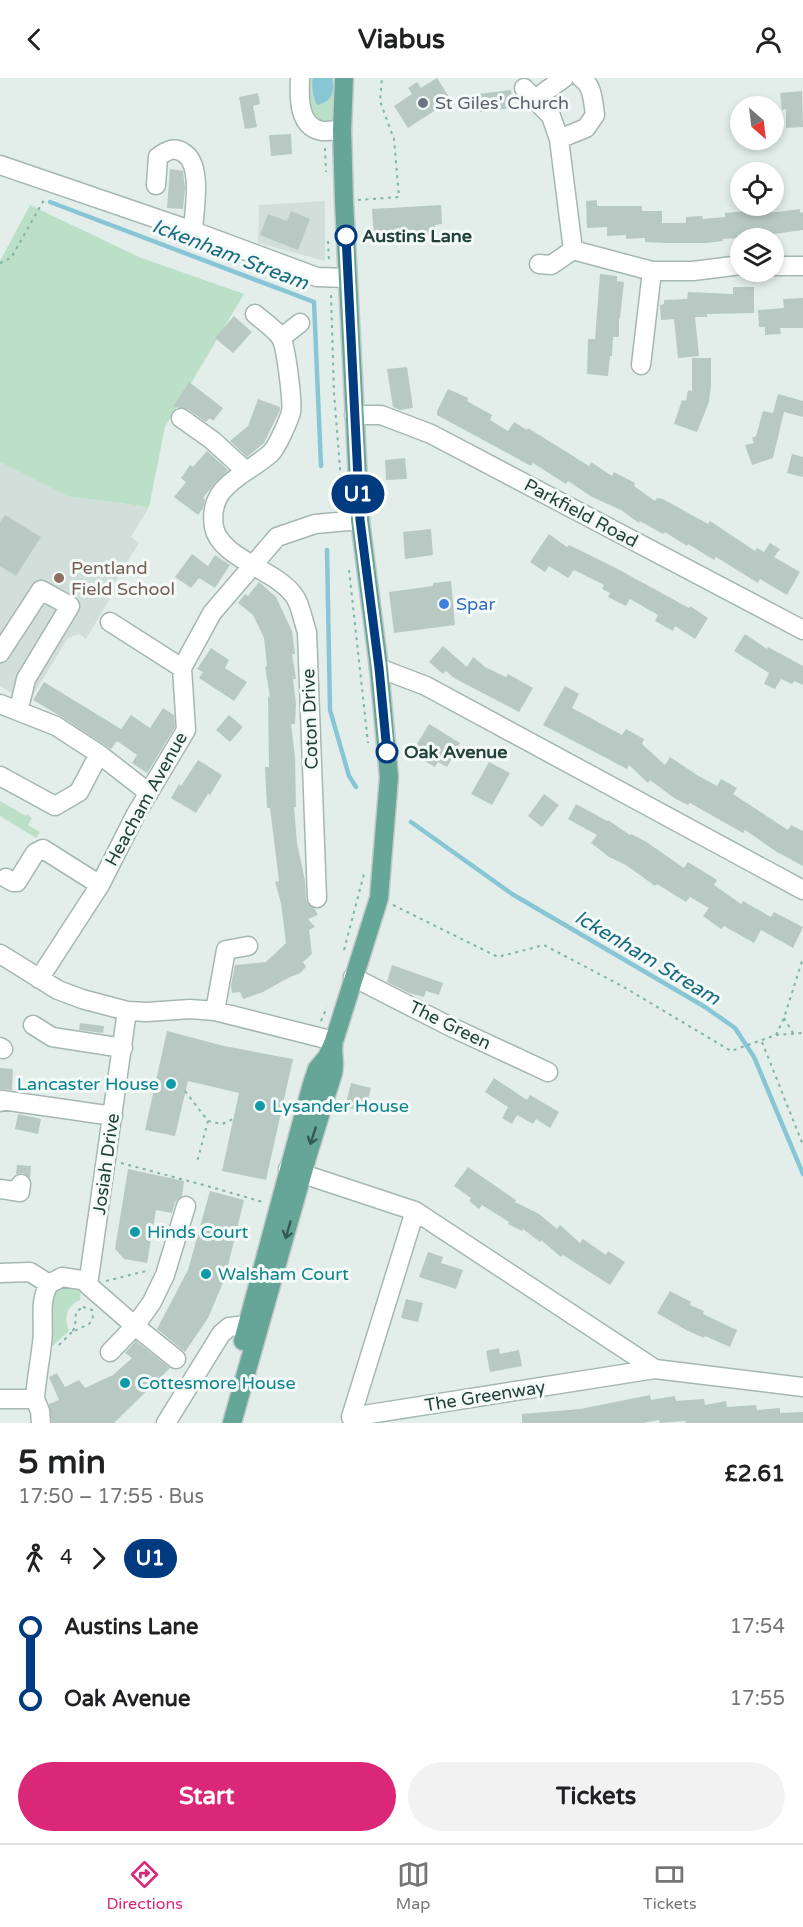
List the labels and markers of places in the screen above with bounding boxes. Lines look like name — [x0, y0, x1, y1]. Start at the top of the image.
place label: St Giles' Church — [435, 92, 569, 114]
marker: St Giles' Church — [416, 96, 430, 110]
marker: Austins Lane — [335, 225, 357, 247]
place label: Austins Lane — [362, 225, 472, 247]
place label: Pentland Field School — [71, 557, 175, 600]
marker: Pentland Field School — [52, 571, 66, 585]
place label: Spar — [456, 593, 495, 615]
marker: Spar — [437, 597, 451, 611]
marker: Oak Avenue — [376, 741, 398, 763]
place label: Oak Avenue — [404, 741, 507, 763]
place label: Lancaster House — [17, 1073, 159, 1095]
marker: Lancaster House — [164, 1077, 178, 1091]
place label: Lysander House — [272, 1095, 409, 1117]
marker: Lysander House — [253, 1099, 267, 1113]
place label: Hinds Court — [147, 1221, 249, 1243]
marker: Hinds Court — [128, 1225, 142, 1239]
place label: Walsham Court — [218, 1263, 349, 1285]
marker: Walsham Court — [199, 1267, 213, 1281]
place label: Cottesmore House — [137, 1372, 296, 1394]
marker: Cottesmore House — [118, 1376, 132, 1390]

